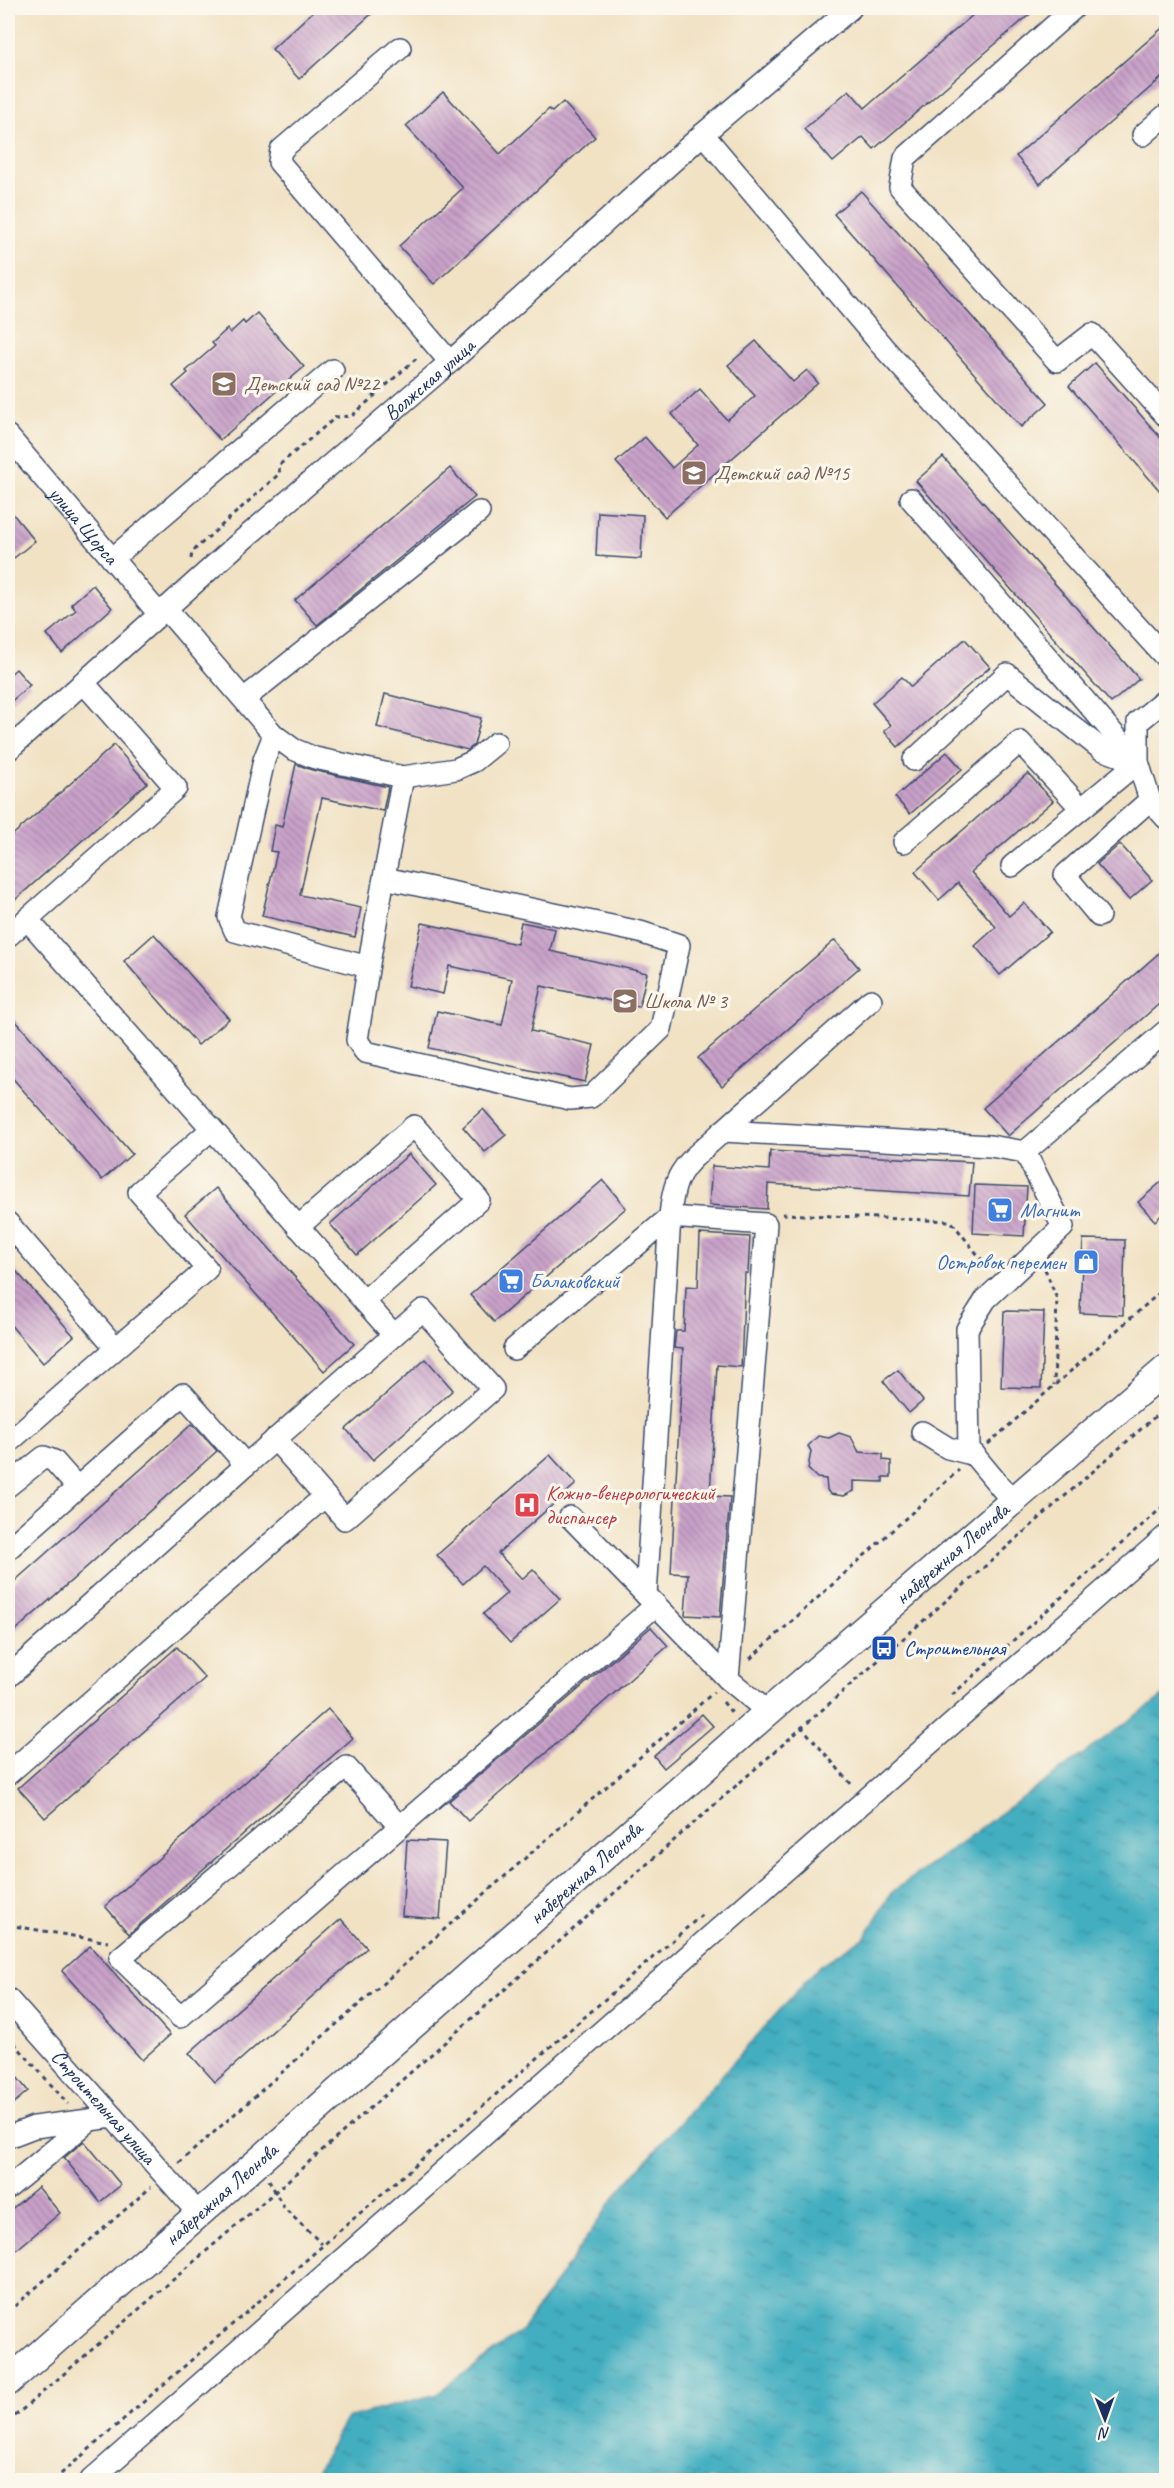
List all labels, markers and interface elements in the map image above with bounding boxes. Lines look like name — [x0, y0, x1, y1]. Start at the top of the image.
street label: Волжская улица — [378, 331, 482, 426]
school or university icon: Детский сад №22 — [209, 369, 239, 399]
place label: Детский сад №22 — [244, 371, 381, 397]
school or university icon: Детский сад №15 — [679, 458, 709, 488]
place label: Детский сад №15 — [714, 460, 851, 486]
street label: улица Щорса — [42, 479, 125, 571]
school or university icon: Школа № 3 — [610, 986, 640, 1016]
place label: Школа № 3 — [644, 988, 729, 1014]
supermarket icon: Магнит — [985, 1195, 1015, 1225]
place label: Магнит — [1020, 1197, 1081, 1223]
shop icon: Островок перемен — [1071, 1247, 1101, 1277]
place label: Островок перемен — [936, 1249, 1067, 1275]
supermarket icon: Балаковский — [496, 1266, 526, 1296]
place label: Балаковский — [530, 1268, 621, 1294]
place label: Кожно-венерологический диспансер — [546, 1480, 716, 1530]
hospital icon: Кожно-венерологический диспансер — [512, 1490, 542, 1520]
street label: набережная Леонова — [889, 1495, 1016, 1610]
bus stop icon: Строительная — [869, 1633, 899, 1663]
place label: Строительная — [904, 1635, 1007, 1661]
street label: набережная Леонова — [523, 1814, 650, 1930]
street label: Строительная улица — [46, 2044, 163, 2171]
street label: набережная Леонова — [159, 2136, 285, 2251]
north arrow — [1075, 2389, 1135, 2449]
text: N — [1097, 2423, 1110, 2443]

